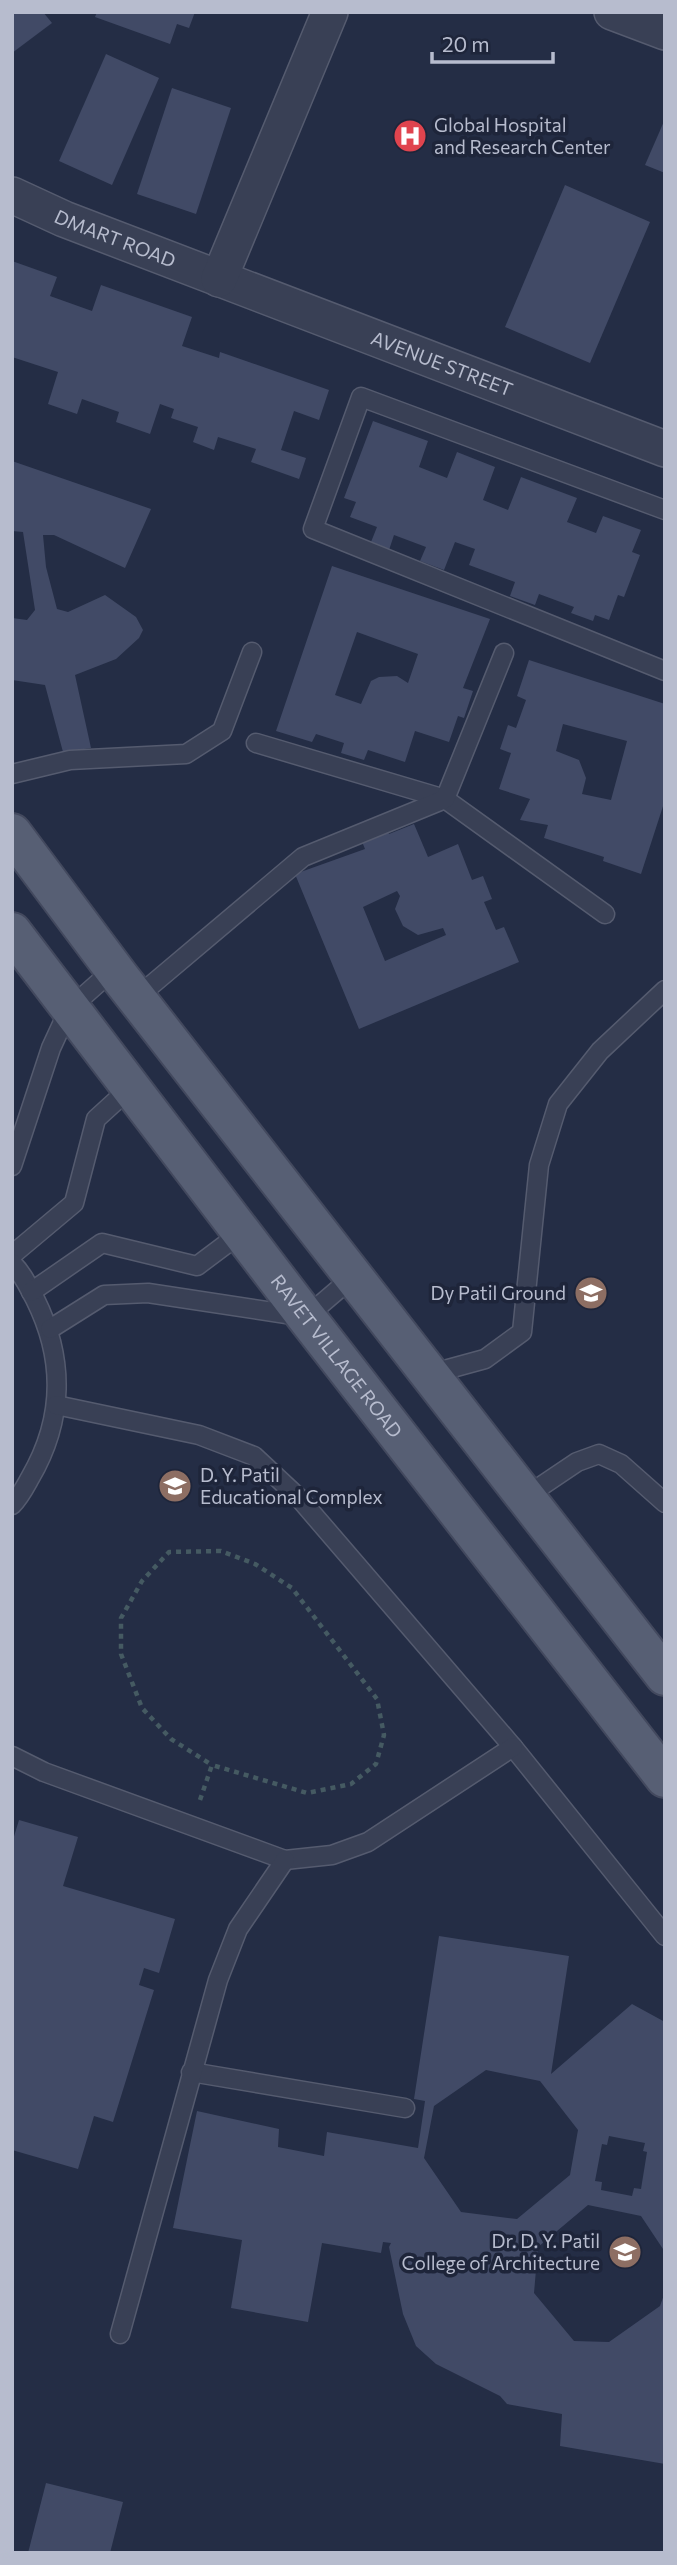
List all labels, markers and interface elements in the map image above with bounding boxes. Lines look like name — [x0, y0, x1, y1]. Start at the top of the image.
scale bar — [432, 21, 553, 65]
text: 20 m — [442, 31, 490, 56]
place label: Global Hospital and Research Center — [434, 113, 611, 158]
hospital icon: Global Hospital and Research Center — [391, 117, 429, 155]
street label: DMART ROAD — [51, 204, 179, 272]
street label: AVENUE STREET — [368, 326, 516, 401]
street label: RAVET VILLAGE ROAD — [266, 1269, 408, 1442]
school or university icon: Dy Patil Ground — [572, 1274, 610, 1312]
place label: Dy Patil Ground — [431, 1281, 566, 1304]
place label: D. Y. Patil Educational Complex — [200, 1463, 383, 1508]
school or university icon: D. Y. Patil Educational Complex — [156, 1467, 194, 1505]
place label: Dr. D. Y. Patil College of Architecture — [402, 2229, 600, 2274]
school or university icon: Dr. D. Y. Patil College of Architecture — [606, 2233, 644, 2271]

